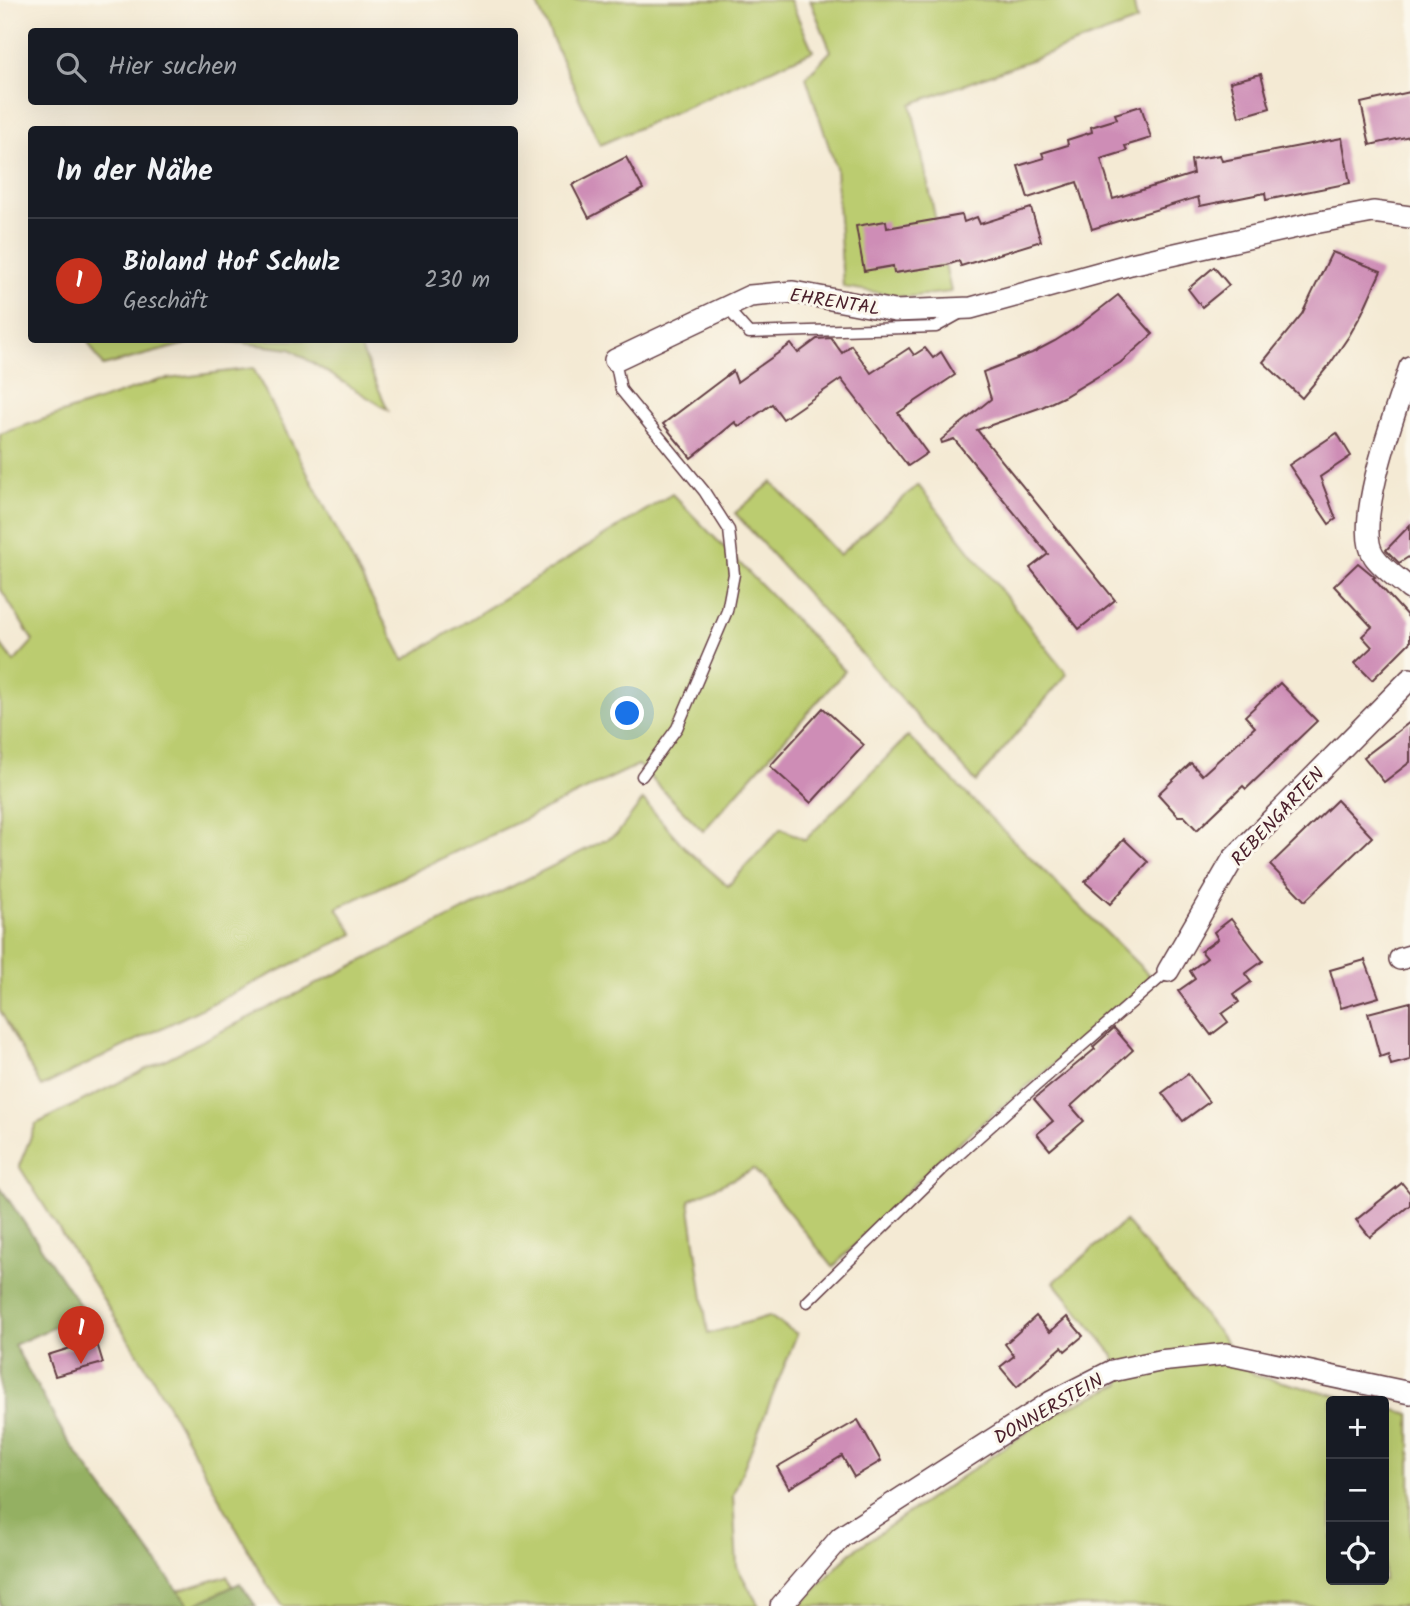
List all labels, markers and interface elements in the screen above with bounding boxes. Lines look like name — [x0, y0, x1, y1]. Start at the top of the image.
search box — [28, 28, 518, 105]
text: Hier suchen — [108, 46, 237, 88]
icon: search — [52, 48, 90, 86]
text: In der Nähe — [56, 148, 213, 196]
text: Bioland Hof Schulz — [123, 242, 340, 284]
text: 1 — [76, 263, 82, 299]
text: 230 m — [424, 263, 490, 299]
street label: EHRENTAL — [787, 281, 882, 325]
text: Geschäft — [123, 284, 208, 320]
your location — [610, 696, 644, 730]
street label: REBENGARTEN — [1224, 761, 1333, 874]
pin: 1 — [58, 1306, 104, 1364]
street label: DONNERSTEIN — [989, 1366, 1109, 1453]
map controls — [1326, 1396, 1389, 1585]
button: + — [1326, 1396, 1389, 1459]
button: − — [1326, 1459, 1389, 1522]
button: locate — [1326, 1522, 1389, 1585]

